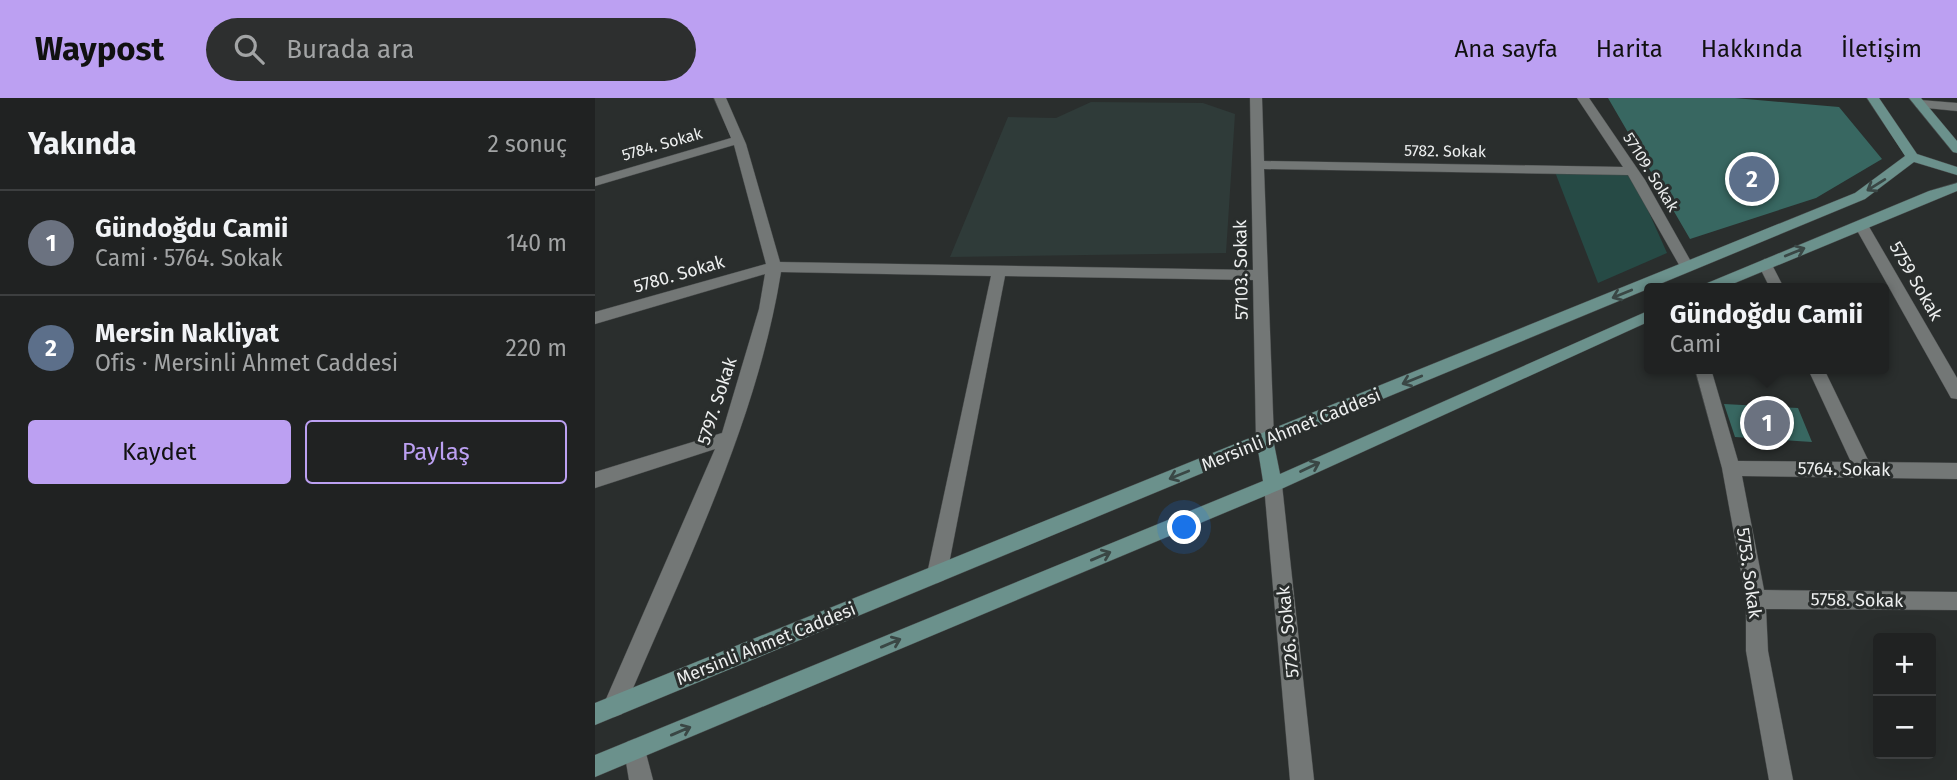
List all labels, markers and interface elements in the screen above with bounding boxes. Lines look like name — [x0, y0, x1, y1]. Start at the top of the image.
search box — [206, 18, 696, 81]
text: Waypost — [35, 29, 164, 69]
icon: search — [230, 30, 268, 68]
text: Burada ara — [286, 34, 415, 65]
text: Ana sayfa — [1454, 35, 1558, 63]
text: Harita — [1596, 35, 1663, 63]
text: Hakkında — [1701, 35, 1803, 63]
text: İletişim — [1841, 35, 1922, 63]
street label: 5784. Sokak — [620, 123, 705, 165]
text: Yakında — [28, 126, 136, 162]
street label: 57109. Sokak — [1619, 129, 1683, 216]
text: 2 sonuç — [487, 130, 567, 158]
street label: 5782. Sokak — [1404, 141, 1487, 161]
pin: 2 — [1729, 153, 1775, 205]
one-way arrow — [1867, 179, 1887, 193]
text: Gündoğdu Camii — [95, 213, 288, 244]
street label: 57103. Sokak — [1229, 219, 1253, 320]
text: 1 — [46, 229, 56, 257]
text: 140 m — [506, 229, 567, 257]
street label: 5759 Sokak — [1885, 238, 1948, 325]
text: Cami · 5764. Sokak — [95, 244, 283, 272]
one-way arrow — [1784, 244, 1806, 257]
street label: 5780. Sokak — [631, 250, 728, 297]
popup — [1644, 283, 1889, 374]
one-way arrow — [1612, 288, 1633, 301]
text: Gündoğdu Camii — [1670, 299, 1863, 330]
text: Mersin Nakliyat — [95, 318, 279, 349]
text: Cami — [1670, 330, 1721, 358]
text: 2 — [45, 334, 57, 362]
text: 220 m — [506, 334, 567, 362]
text: Ofis · Mersinli Ahmet Caddesi — [95, 349, 398, 377]
street label: 5797. Sokak — [693, 354, 742, 448]
one-way arrow — [1401, 374, 1423, 387]
street label: Mersinli Ahmet Caddesi — [1198, 384, 1384, 476]
pin: 1 — [1744, 397, 1790, 449]
button: Kaydet — [28, 420, 291, 484]
button: Paylaş — [305, 420, 567, 484]
street label: 5764. Sokak — [1797, 457, 1891, 481]
one-way arrow — [1299, 460, 1320, 473]
one-way arrow — [1168, 470, 1190, 483]
your location — [1167, 510, 1201, 544]
street label: 5753. Sokak — [1732, 526, 1766, 621]
one-way arrow — [1089, 549, 1111, 562]
street label: 5726. Sokak — [1272, 584, 1304, 679]
street label: 5758. Sokak — [1811, 588, 1904, 612]
street label: Mersinli Ahmet Caddesi — [673, 598, 859, 690]
map controls — [1873, 633, 1936, 759]
button: + — [1873, 633, 1936, 696]
one-way arrow — [879, 636, 901, 649]
button: − — [1873, 696, 1936, 759]
one-way arrow — [669, 723, 691, 736]

